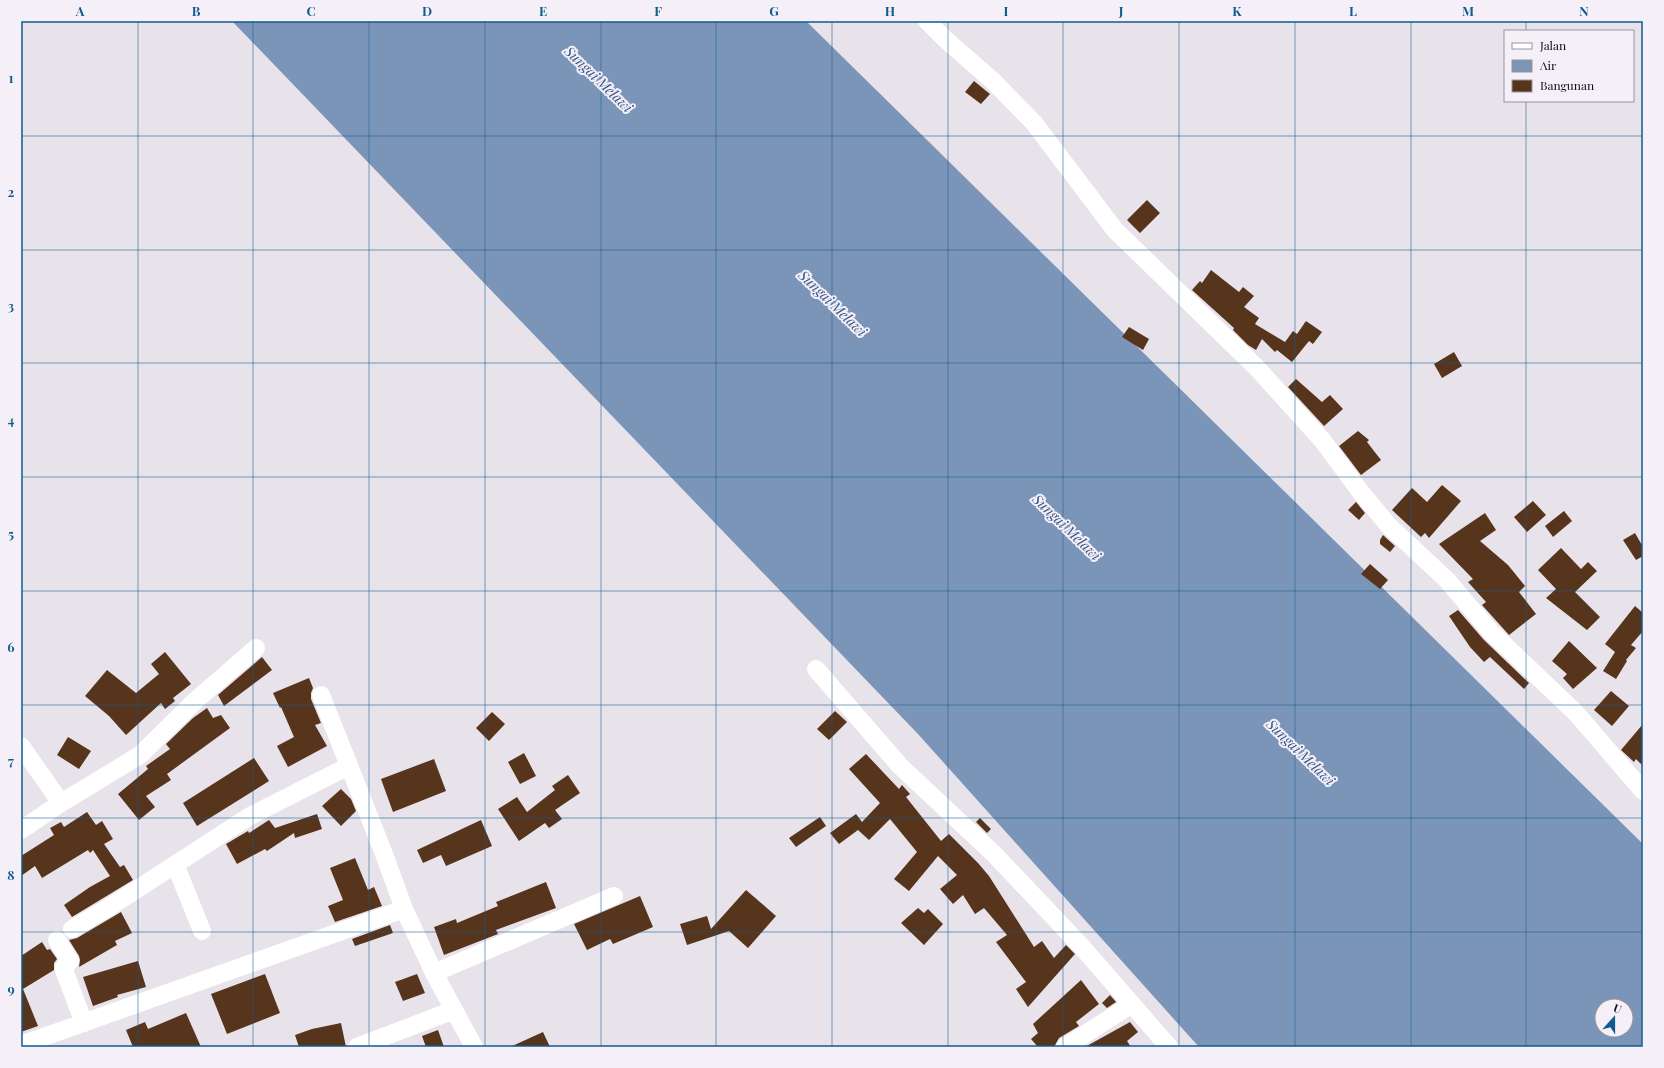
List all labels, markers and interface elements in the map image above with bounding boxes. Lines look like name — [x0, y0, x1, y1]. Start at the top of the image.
text: A — [75, 2, 85, 19]
text: B — [192, 2, 201, 19]
text: C — [306, 2, 316, 19]
text: D — [422, 2, 432, 19]
text: E — [539, 2, 547, 19]
text: F — [654, 2, 662, 19]
text: G — [769, 2, 779, 19]
text: H — [885, 2, 895, 19]
text: I — [1004, 2, 1009, 19]
text: J — [1118, 2, 1124, 19]
text: K — [1232, 2, 1242, 19]
text: L — [1349, 2, 1357, 19]
text: M — [1462, 2, 1474, 19]
text: N — [1579, 2, 1589, 19]
legend — [1504, 30, 1634, 102]
text: Jalan — [1539, 37, 1566, 53]
water label: Sungai Melawi — [560, 41, 638, 117]
text: Air — [1539, 57, 1557, 73]
text: 1 — [9, 69, 14, 86]
text: Bangunan — [1540, 77, 1594, 93]
text: 2 — [8, 183, 15, 200]
water label: Sungai Melawi — [794, 265, 872, 341]
text: 3 — [8, 297, 14, 314]
text: 4 — [8, 411, 15, 428]
water label: Sungai Melawi — [1028, 489, 1106, 565]
text: 5 — [8, 525, 14, 542]
text: 6 — [7, 638, 15, 655]
water label: Sungai Melawi — [1262, 714, 1340, 790]
text: 7 — [8, 752, 14, 769]
text: 8 — [7, 866, 15, 883]
text: 9 — [7, 980, 15, 997]
north arrow — [1594, 998, 1634, 1038]
text: U — [1612, 1000, 1624, 1017]

